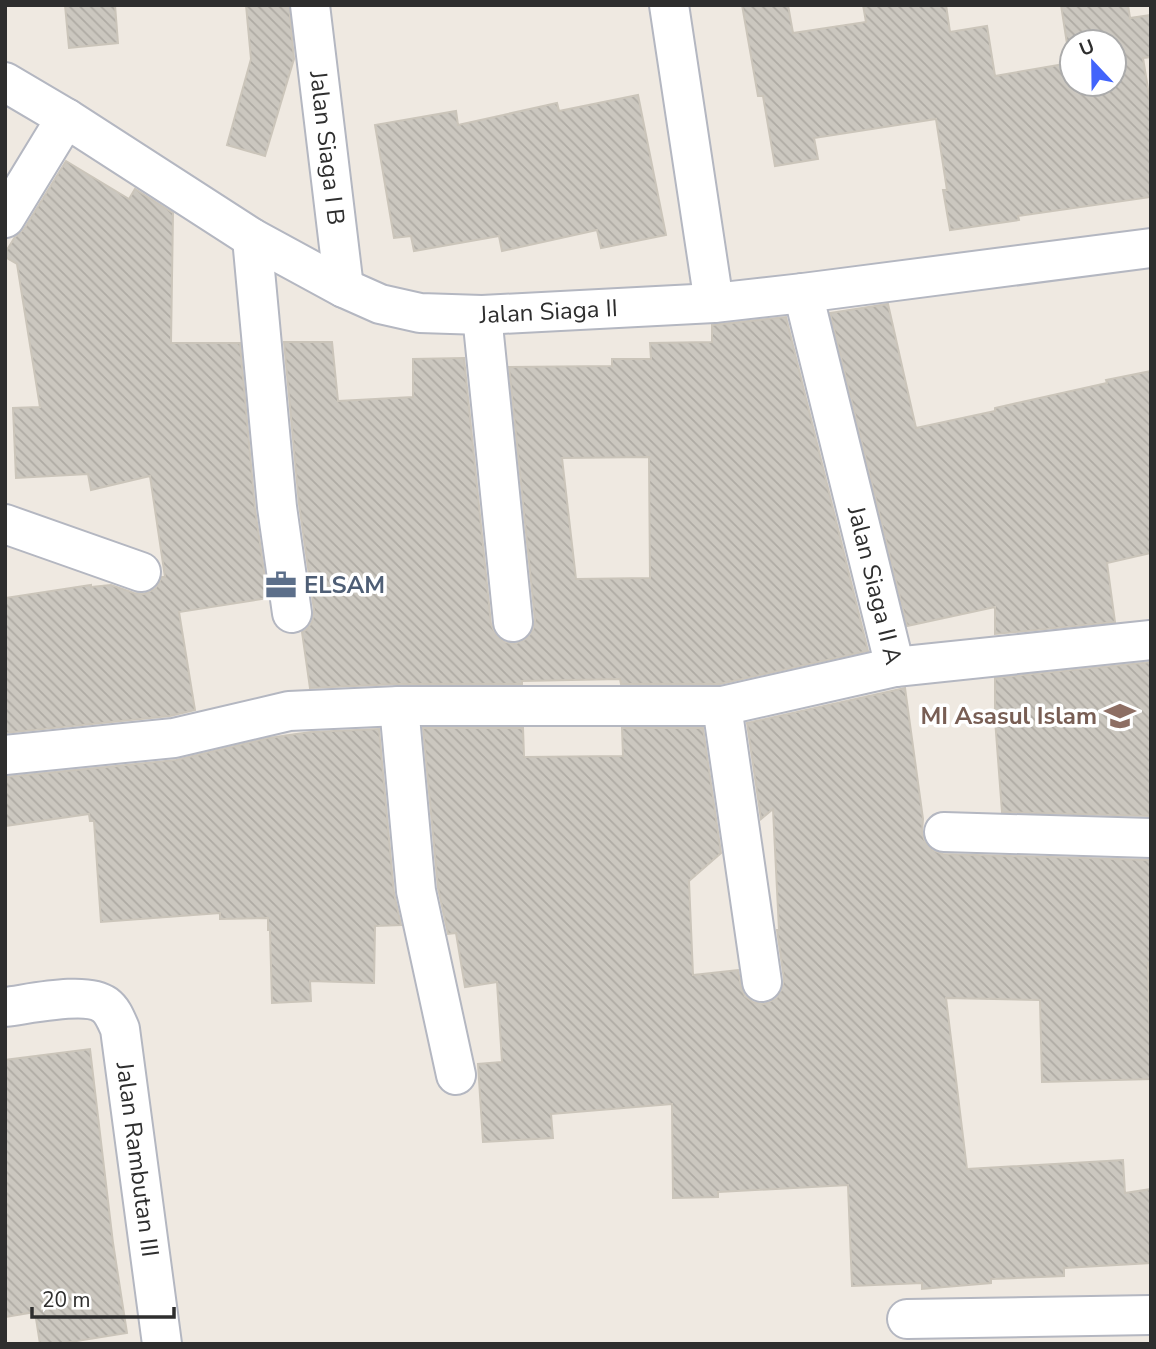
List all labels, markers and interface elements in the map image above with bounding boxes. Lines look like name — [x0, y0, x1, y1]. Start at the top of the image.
north arrow — [1058, 28, 1128, 98]
text: U — [1076, 33, 1098, 63]
street label: Jalan Siaga I B — [302, 68, 352, 227]
street label: Jalan Siaga II — [478, 292, 619, 331]
street label: Jalan Siaga II A — [840, 502, 910, 668]
office icon: ELSAM — [264, 568, 298, 602]
place label: ELSAM — [304, 569, 385, 601]
school or university icon: MI Asasul Islam — [1103, 699, 1137, 733]
place label: MI Asasul Islam — [920, 700, 1097, 732]
street label: Jalan Rambutan III — [108, 1059, 166, 1259]
scale bar — [32, 1276, 173, 1320]
text: 20 m — [42, 1286, 91, 1314]

